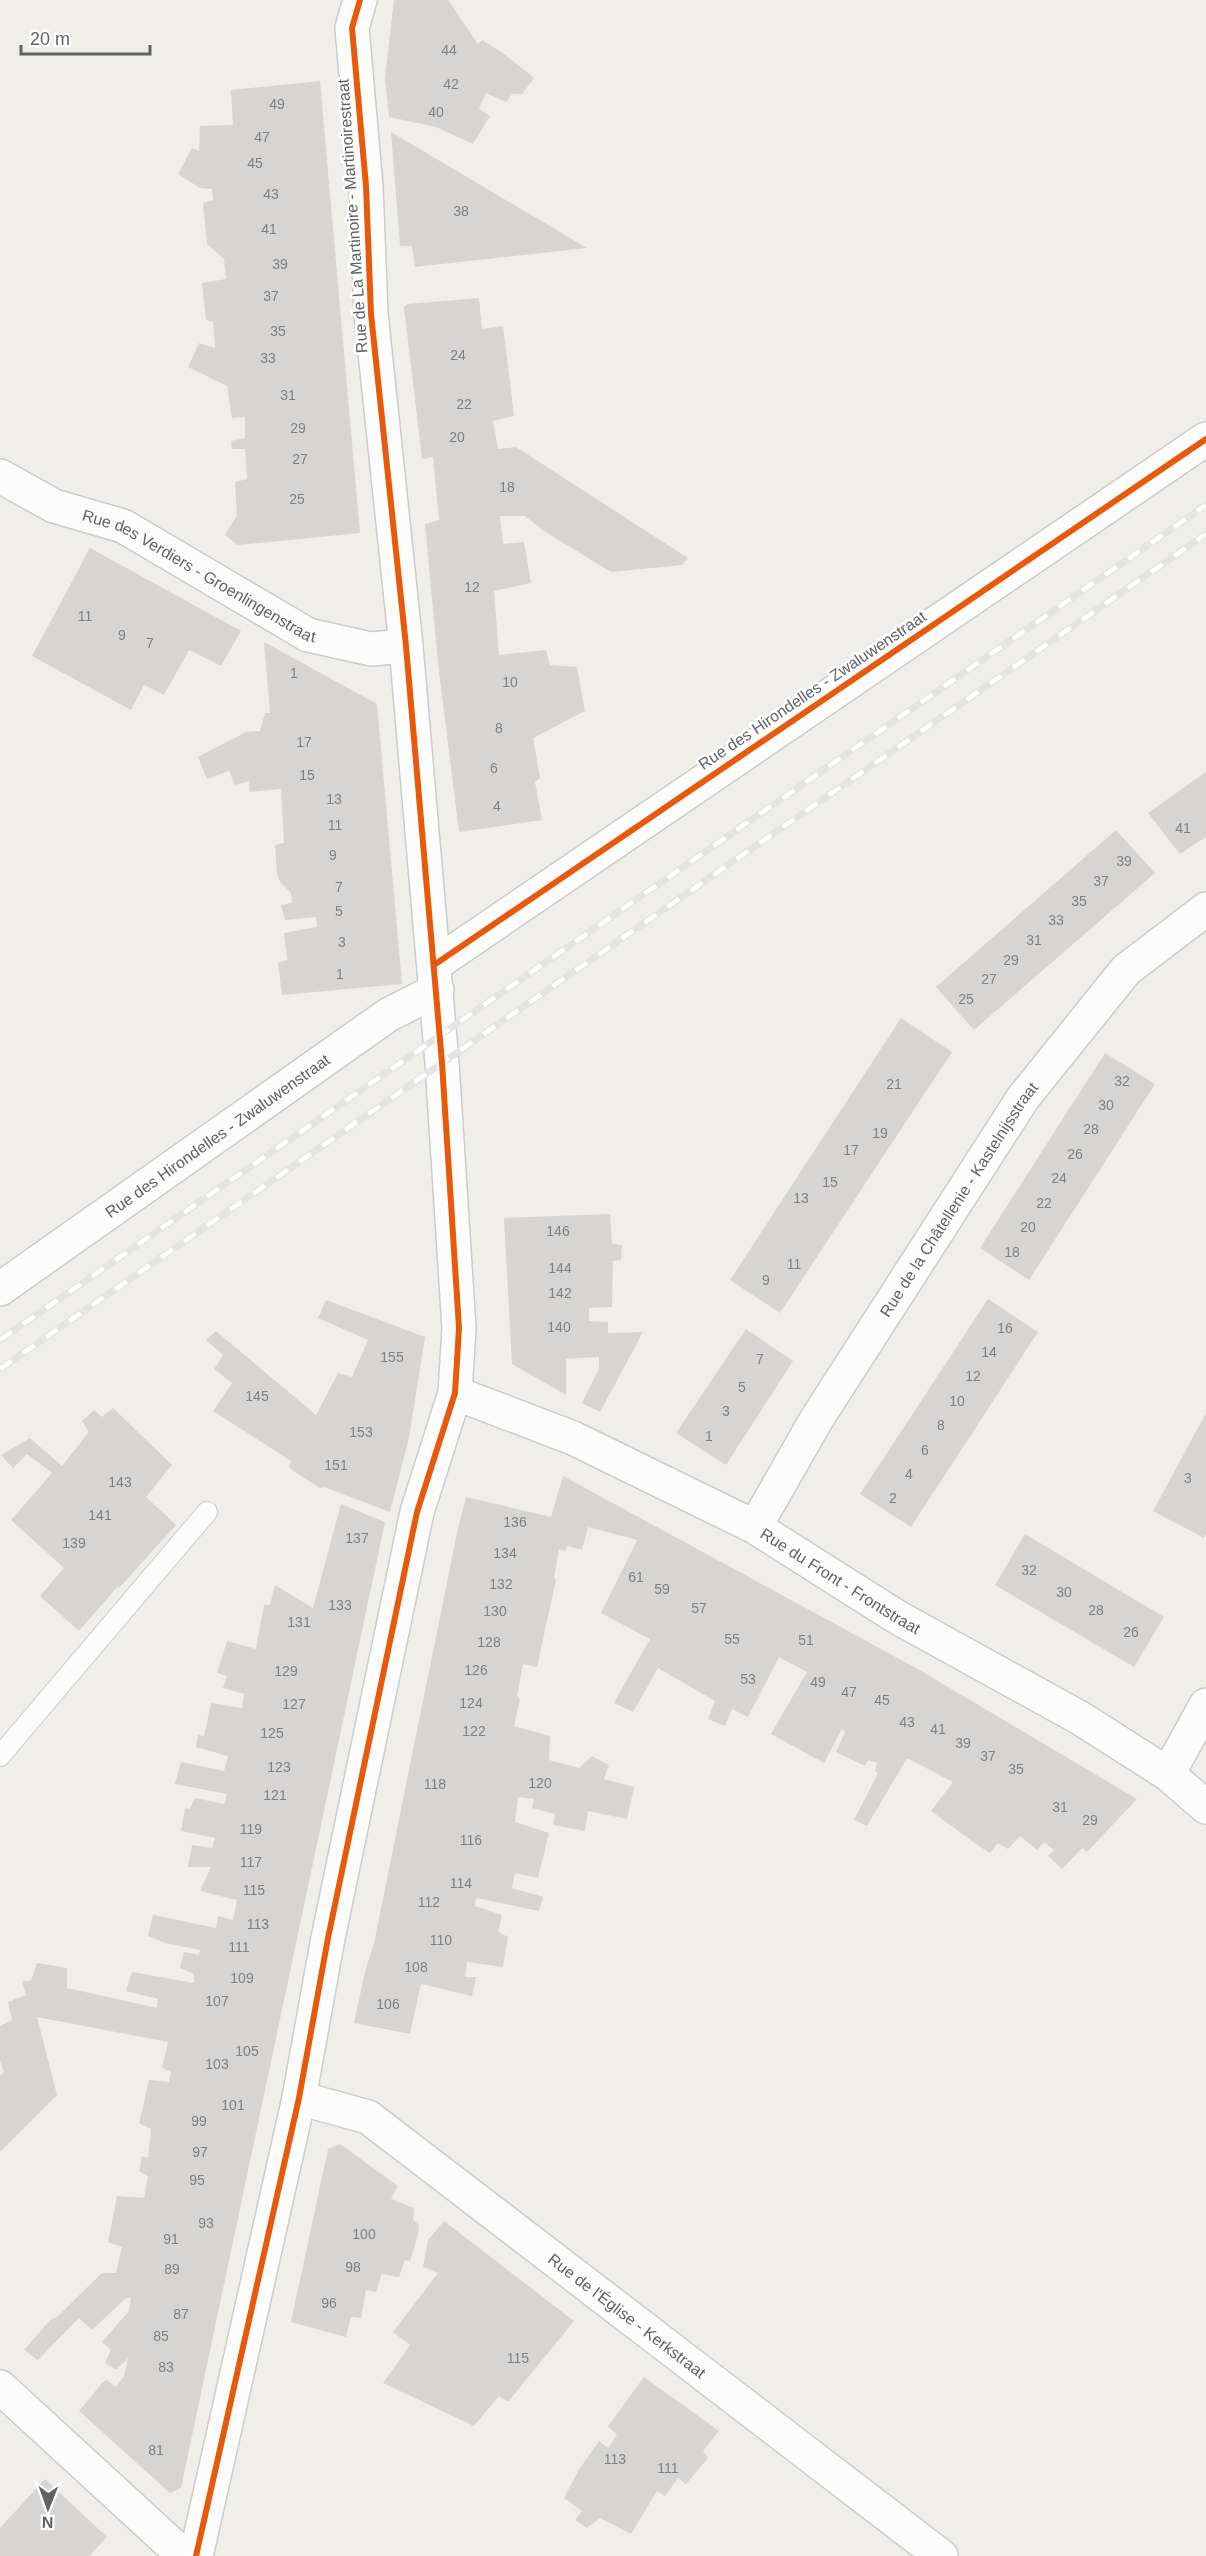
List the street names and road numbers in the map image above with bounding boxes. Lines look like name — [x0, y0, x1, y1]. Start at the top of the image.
street label: Rue de La Martinoire - Martinoirestraat — [334, 78, 371, 354]
street label: Rue des Verdiers - Groenlingenstraat — [80, 507, 318, 646]
street label: Rue des Hirondelles - Zwaluwenstraat — [695, 607, 930, 773]
street label: Rue des Hirondelles - Zwaluwenstraat — [102, 1051, 333, 1221]
street label: Rue de la Châtellenie - Kastelnijsstraat — [877, 1079, 1042, 1320]
street label: Rue du Front - Frontstraat — [757, 1525, 924, 1637]
street label: Rue de l'Église - Kerkstraat — [545, 2250, 709, 2382]

